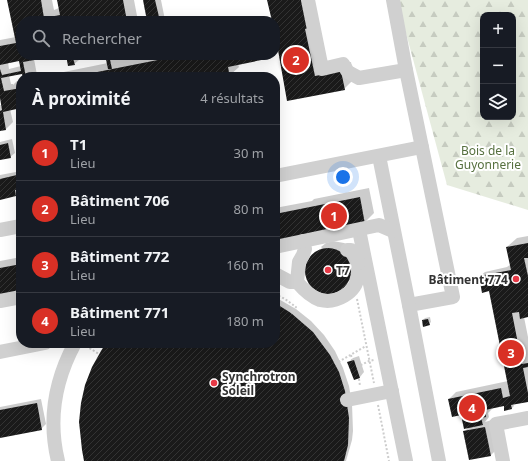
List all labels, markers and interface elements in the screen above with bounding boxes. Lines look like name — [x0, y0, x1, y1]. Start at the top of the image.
map controls — [480, 12, 516, 120]
button: + — [480, 12, 516, 48]
search box — [16, 16, 280, 60]
icon: search — [30, 27, 52, 49]
text: Rechercher — [62, 28, 142, 48]
pin: 2 — [283, 45, 309, 75]
button: − — [480, 48, 516, 84]
button: layers — [480, 84, 516, 120]
text: À proximité — [32, 87, 131, 110]
text: 4 résultats — [200, 89, 264, 107]
text: T1 — [70, 134, 87, 154]
park label: Bois de la Guyonnerie — [455, 142, 521, 173]
text: 1 — [41, 144, 49, 162]
text: 30 m — [234, 144, 264, 162]
text: Lieu — [70, 154, 96, 172]
your location — [333, 167, 353, 187]
text: Bâtiment 706 — [70, 190, 169, 210]
text: 2 — [41, 200, 49, 218]
text: 80 m — [234, 200, 264, 218]
pin: 1 — [321, 201, 347, 231]
text: Lieu — [70, 210, 96, 228]
text: Bâtiment 772 — [70, 246, 169, 266]
text: 3 — [41, 256, 49, 274]
text: 160 m — [226, 256, 264, 274]
place label: T7 — [336, 262, 350, 279]
marker: T7 — [323, 265, 333, 275]
text: Lieu — [70, 266, 96, 284]
place label: Bâtiment 774 — [428, 271, 508, 288]
marker: Bâtiment 774 — [511, 274, 521, 284]
text: Bâtiment 771 — [70, 302, 169, 322]
text: 4 — [41, 312, 49, 330]
text: 180 m — [226, 312, 264, 330]
text: Lieu — [70, 322, 96, 340]
pin: 3 — [498, 338, 524, 368]
place label: Synchrotron Soleil — [222, 368, 296, 399]
marker: Synchrotron Soleil — [209, 378, 219, 388]
pin: 4 — [459, 393, 485, 423]

